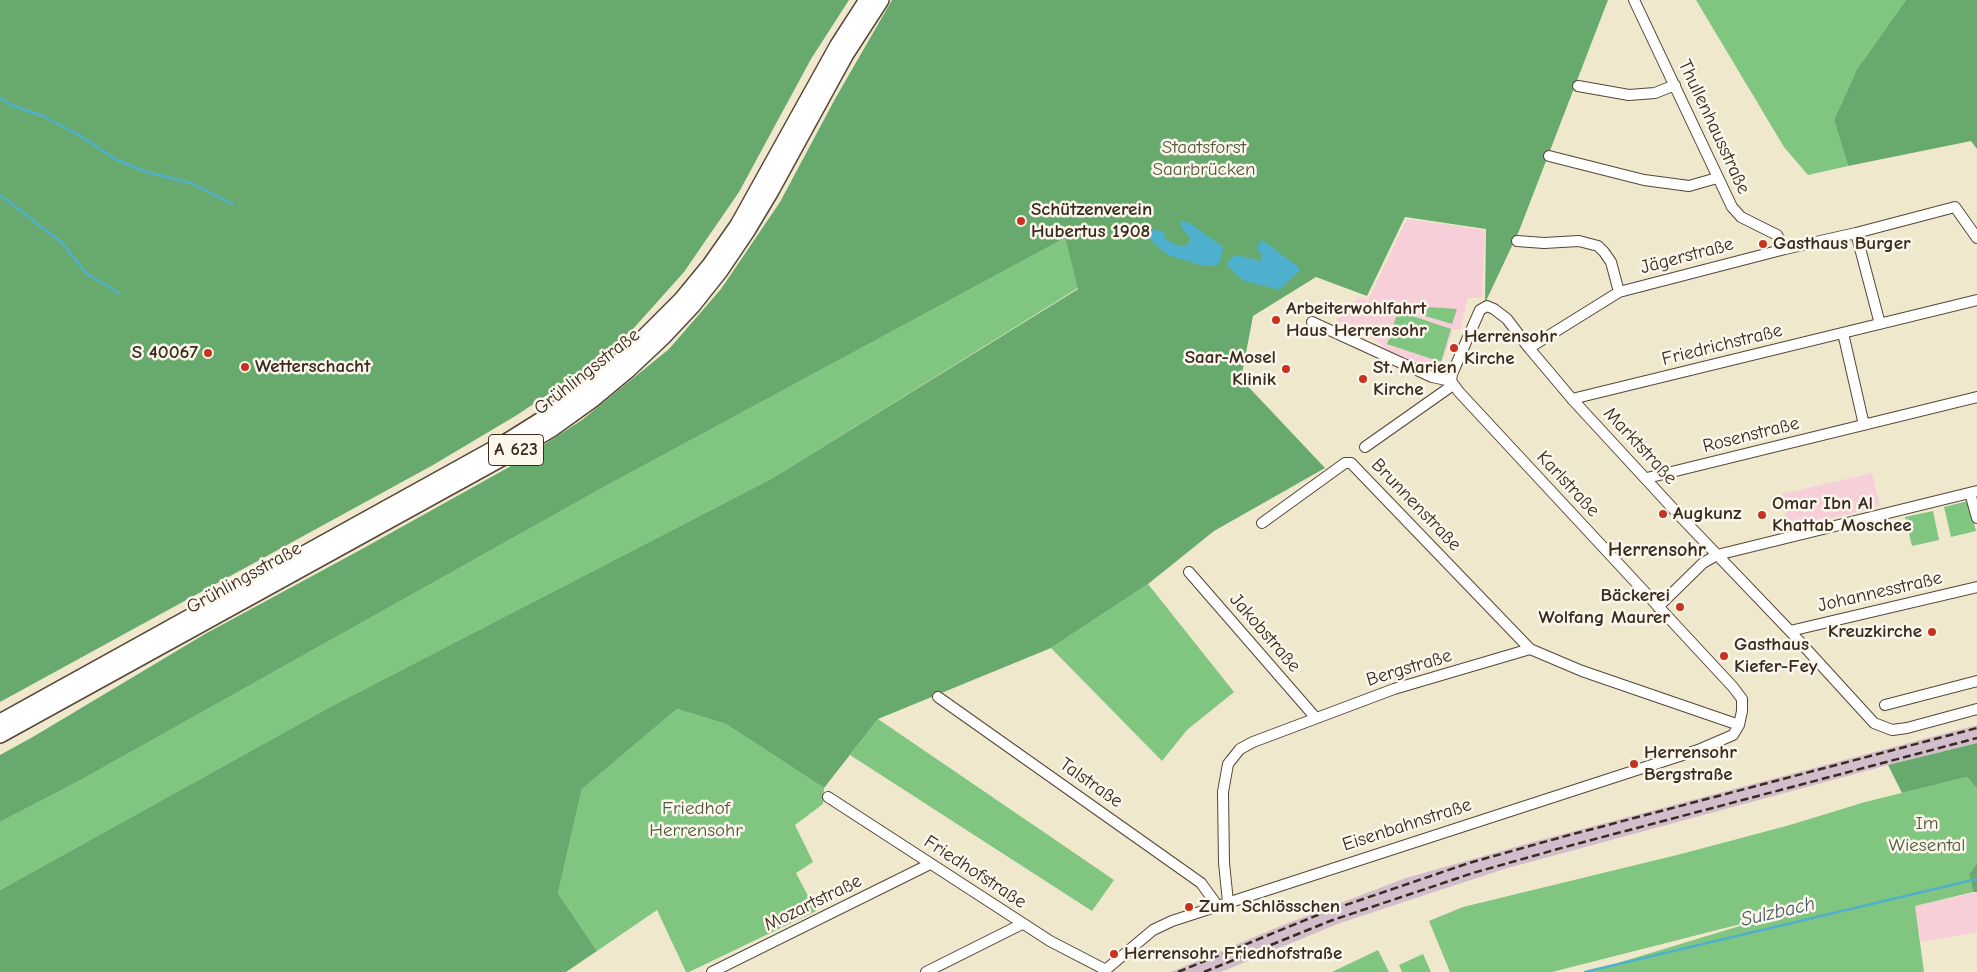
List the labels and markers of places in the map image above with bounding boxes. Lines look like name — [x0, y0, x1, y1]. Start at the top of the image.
place label: Schützenverein Hubertus 1908 — [1031, 199, 1152, 243]
marker: Schützenverein Hubertus 1908 — [1015, 215, 1027, 227]
place label: Gasthaus Burger — [1773, 233, 1911, 255]
marker: Gasthaus Burger — [1757, 238, 1769, 250]
place label: Arbeiterwohlfahrt Haus Herrensohr — [1286, 298, 1427, 342]
marker: Arbeiterwohlfahrt Haus Herrensohr — [1270, 314, 1282, 326]
place label: Herrensohr Kirche — [1464, 326, 1557, 370]
place label: S 40067 — [132, 342, 198, 364]
marker: Herrensohr Kirche — [1448, 342, 1460, 354]
marker: S 40067 — [202, 347, 214, 359]
place label: Saar-Mosel Klinik — [1185, 347, 1276, 391]
place label: Wetterschacht — [255, 356, 370, 378]
place label: St. Marien Kirche — [1373, 357, 1457, 401]
marker: Wetterschacht — [239, 361, 251, 373]
marker: Saar-Mosel Klinik — [1280, 363, 1292, 375]
marker: St. Marien Kirche — [1357, 373, 1369, 385]
place label: Omar Ibn Al Khattab Moschee — [1772, 493, 1912, 537]
place label: Augkunz — [1673, 503, 1741, 525]
marker: Augkunz — [1657, 508, 1669, 520]
marker: Omar Ibn Al Khattab Moschee — [1756, 509, 1768, 521]
place label: Bäckerei Wolfang Maurer — [1539, 585, 1670, 629]
marker: Bäckerei Wolfang Maurer — [1674, 601, 1686, 613]
place label: Kreuzkirche — [1828, 621, 1922, 643]
marker: Kreuzkirche — [1926, 626, 1938, 638]
place label: Gasthaus Kiefer-Fey — [1734, 634, 1817, 678]
marker: Gasthaus Kiefer-Fey — [1718, 650, 1730, 662]
place label: Herrensohr Bergstraße — [1644, 742, 1737, 786]
marker: Herrensohr Bergstraße — [1628, 758, 1640, 770]
place label: Zum Schlösschen — [1199, 896, 1340, 918]
marker: Zum Schlösschen — [1183, 901, 1195, 913]
place label: Herrensohr Friedhofstraße — [1124, 943, 1342, 965]
marker: Herrensohr Friedhofstraße — [1108, 948, 1120, 960]

